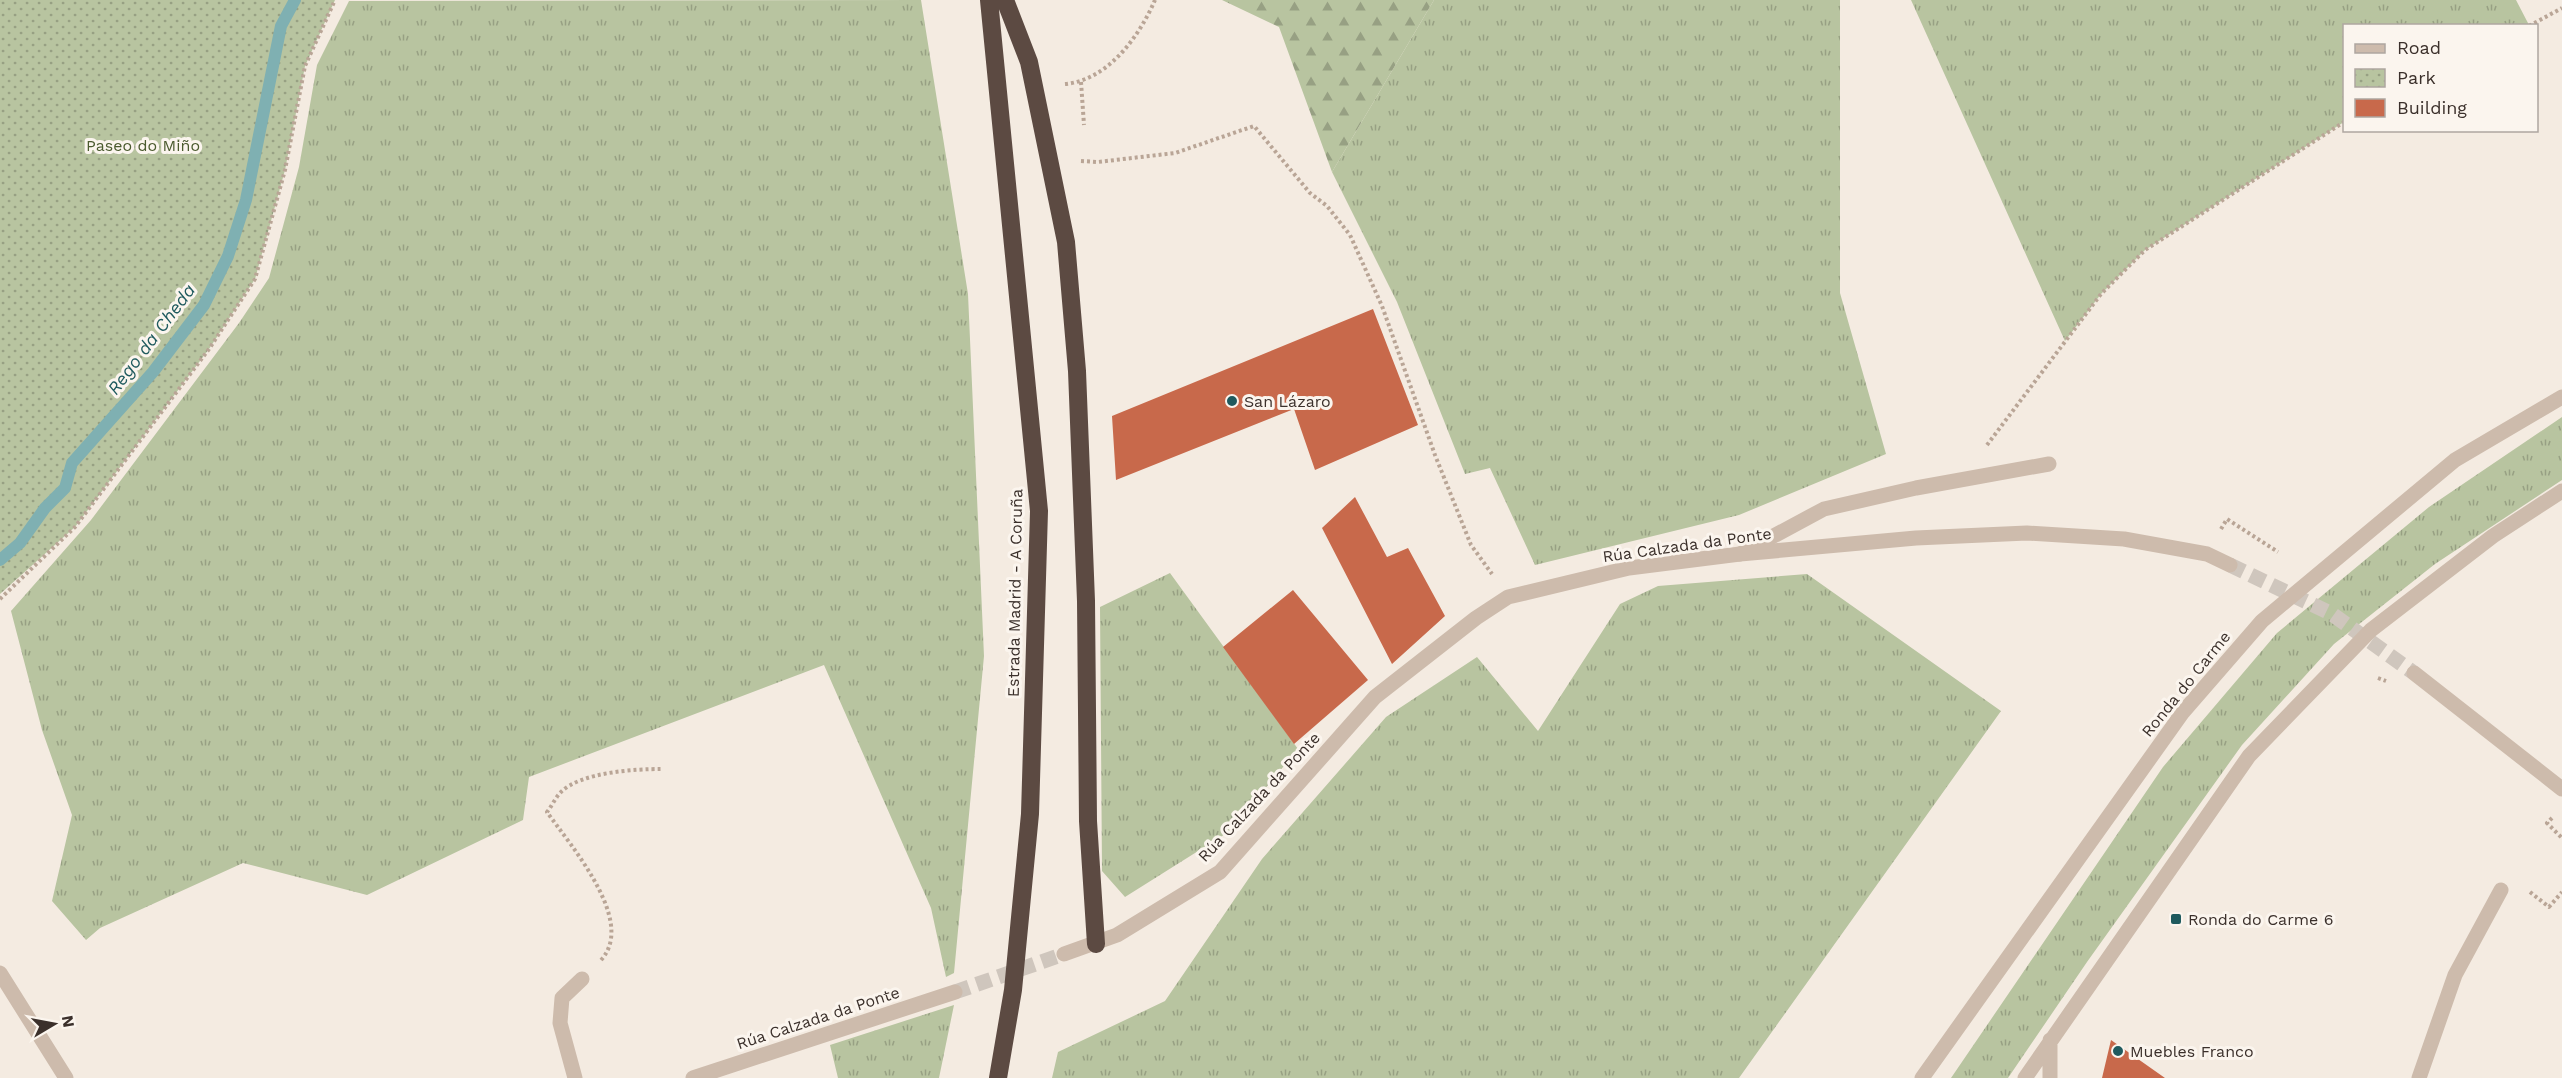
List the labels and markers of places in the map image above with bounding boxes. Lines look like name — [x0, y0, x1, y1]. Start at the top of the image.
place label: San Lázaro — [1244, 392, 1331, 411]
marker: San Lázaro — [1225, 394, 1239, 408]
place label: Ronda do Carme 6 — [2188, 910, 2333, 929]
marker: Ronda do Carme 6 — [2169, 912, 2183, 926]
place label: Muebles Franco — [2130, 1042, 2254, 1061]
marker: Muebles Franco — [2111, 1044, 2125, 1058]

